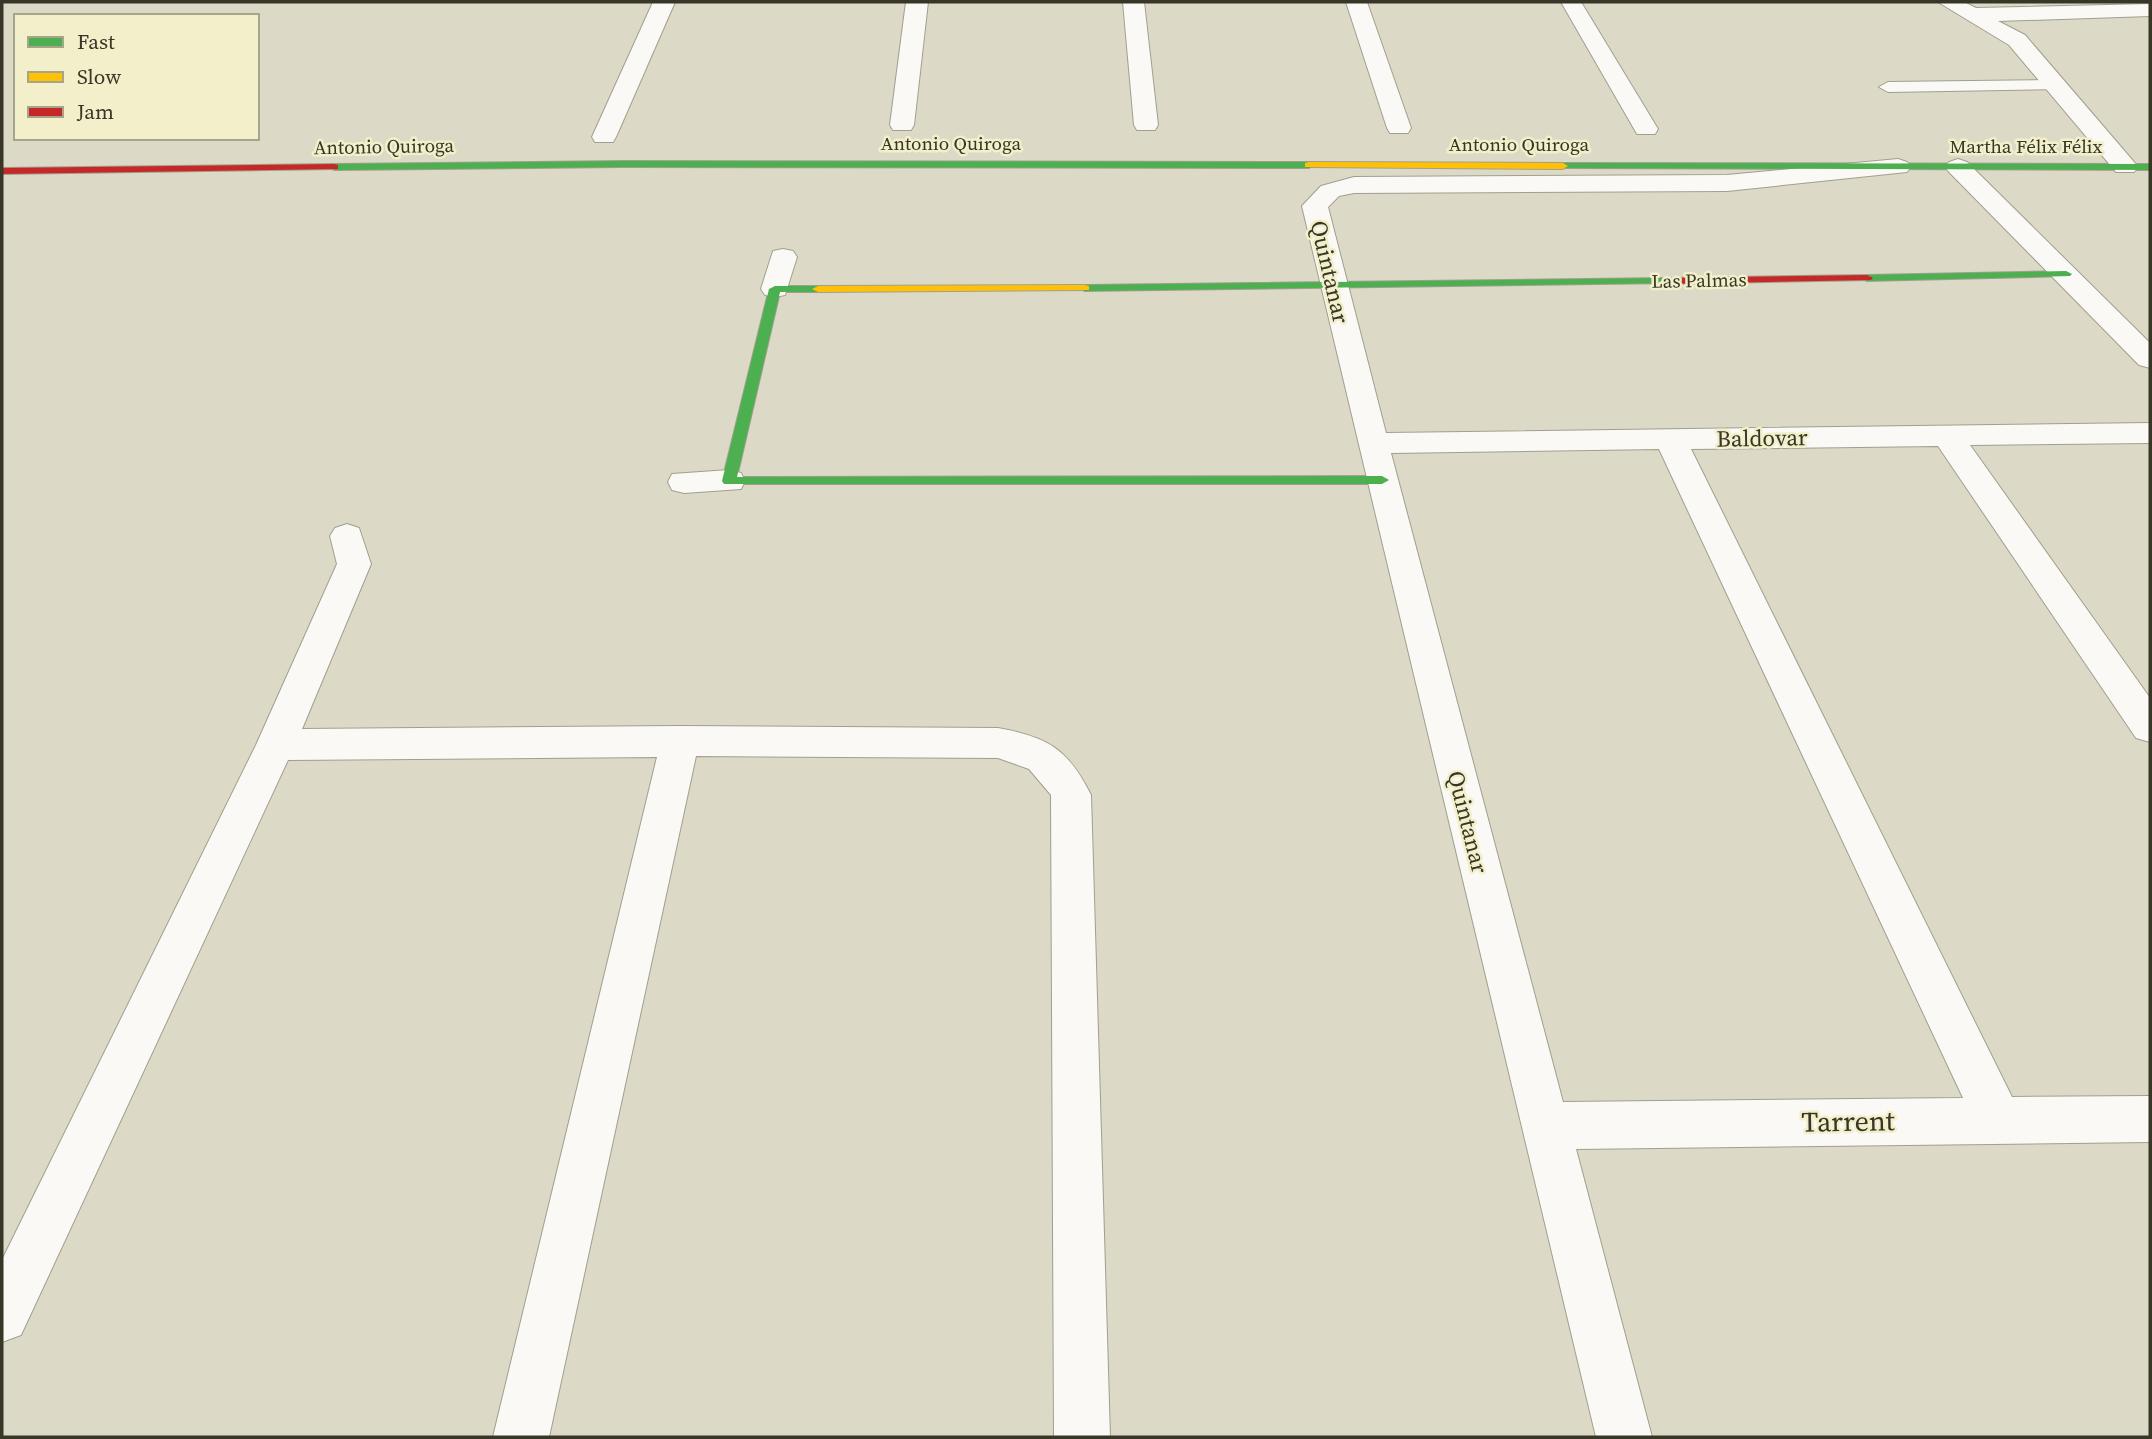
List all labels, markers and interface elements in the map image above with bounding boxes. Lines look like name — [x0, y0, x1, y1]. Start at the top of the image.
legend — [14, 14, 259, 140]
text: Fast — [77, 27, 115, 56]
text: Slow — [77, 62, 121, 91]
text: Jam — [76, 97, 114, 126]
street label: Antonio Quiroga — [881, 130, 1021, 156]
street label: Antonio Quiroga — [1449, 131, 1589, 157]
street label: Antonio Quiroga — [314, 132, 455, 160]
street label: Martha Félix Félix — [1950, 133, 2102, 159]
street label: Quintanar — [1303, 217, 1357, 327]
street label: Las Palmas — [1651, 266, 1747, 294]
street label: Baldovar — [1716, 421, 1808, 455]
street label: Quintanar — [1440, 767, 1496, 877]
street label: Tarrent — [1801, 1101, 1896, 1141]

